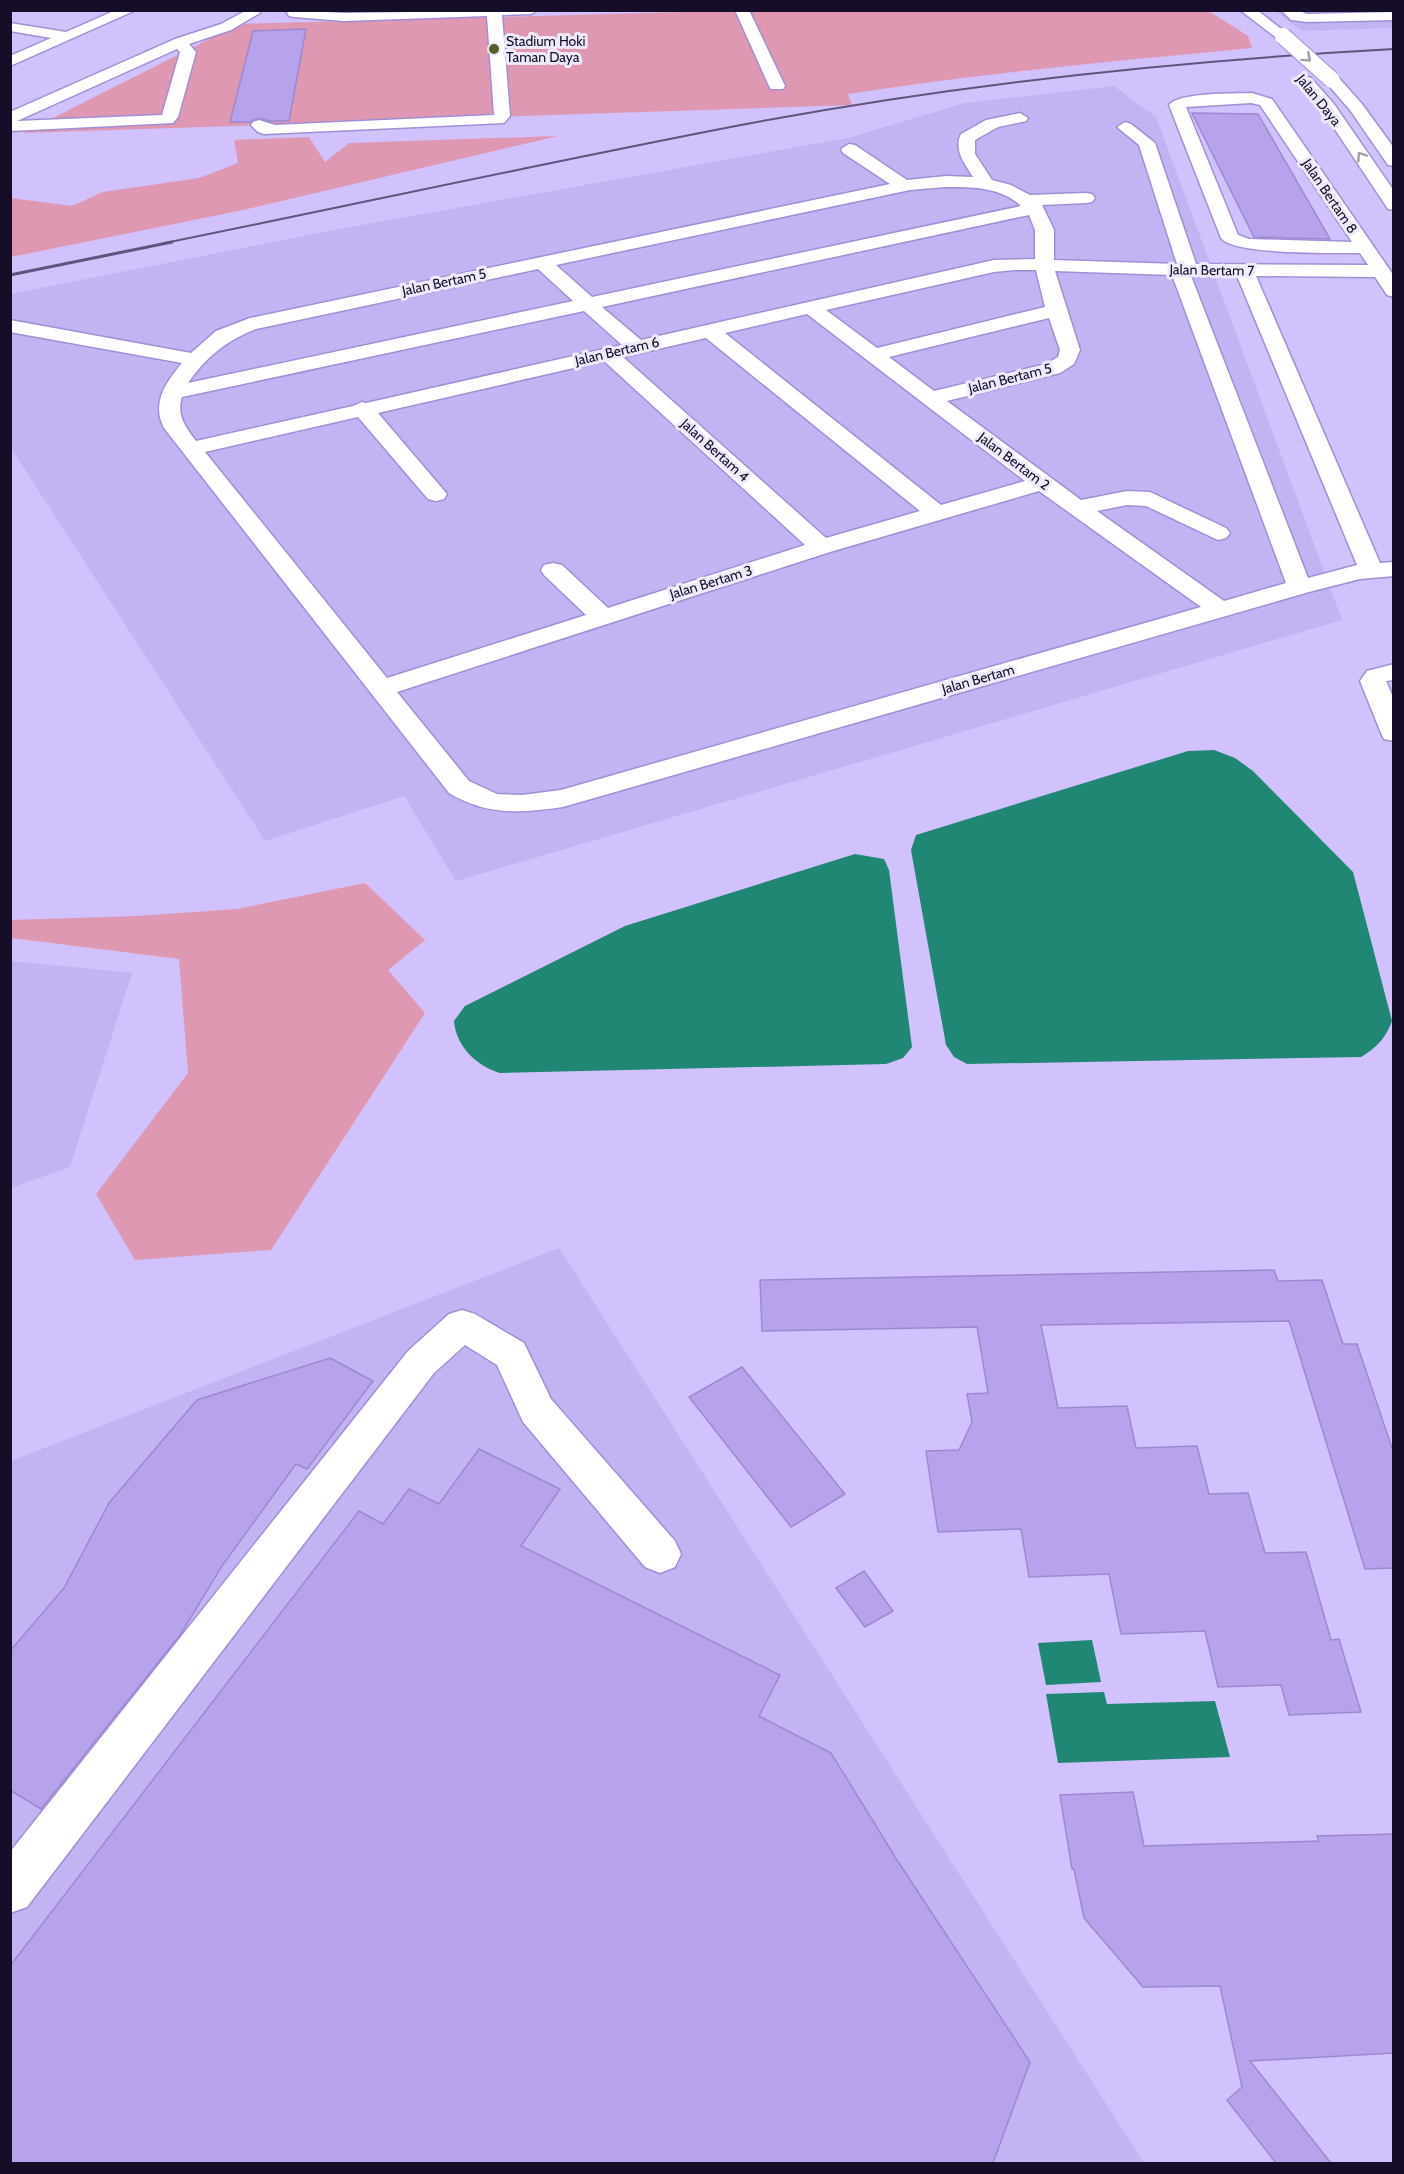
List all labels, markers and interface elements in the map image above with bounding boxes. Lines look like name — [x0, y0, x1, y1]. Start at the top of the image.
place label: Stadium Hoki Taman Daya — [506, 32, 586, 66]
marker: Stadium Hoki Taman Daya — [487, 42, 501, 56]
one-way arrow — [1301, 51, 1311, 62]
street label: Jalan Daya — [1292, 70, 1345, 130]
one-way arrow — [1357, 152, 1368, 163]
street label: Jalan Bertam 8 — [1298, 154, 1362, 237]
street label: Jalan Bertam 7 — [1168, 260, 1255, 280]
street label: Jalan Bertam 5 — [399, 264, 488, 300]
street label: Jalan Bertam 6 — [572, 333, 661, 370]
street label: Jalan Bertam 5 — [965, 359, 1054, 397]
street label: Jalan Bertam 4 — [676, 414, 753, 485]
street label: Jalan Bertam 2 — [974, 428, 1053, 494]
street label: Jalan Bertam 3 — [667, 561, 755, 603]
street label: Jalan Bertam — [939, 660, 1016, 698]

